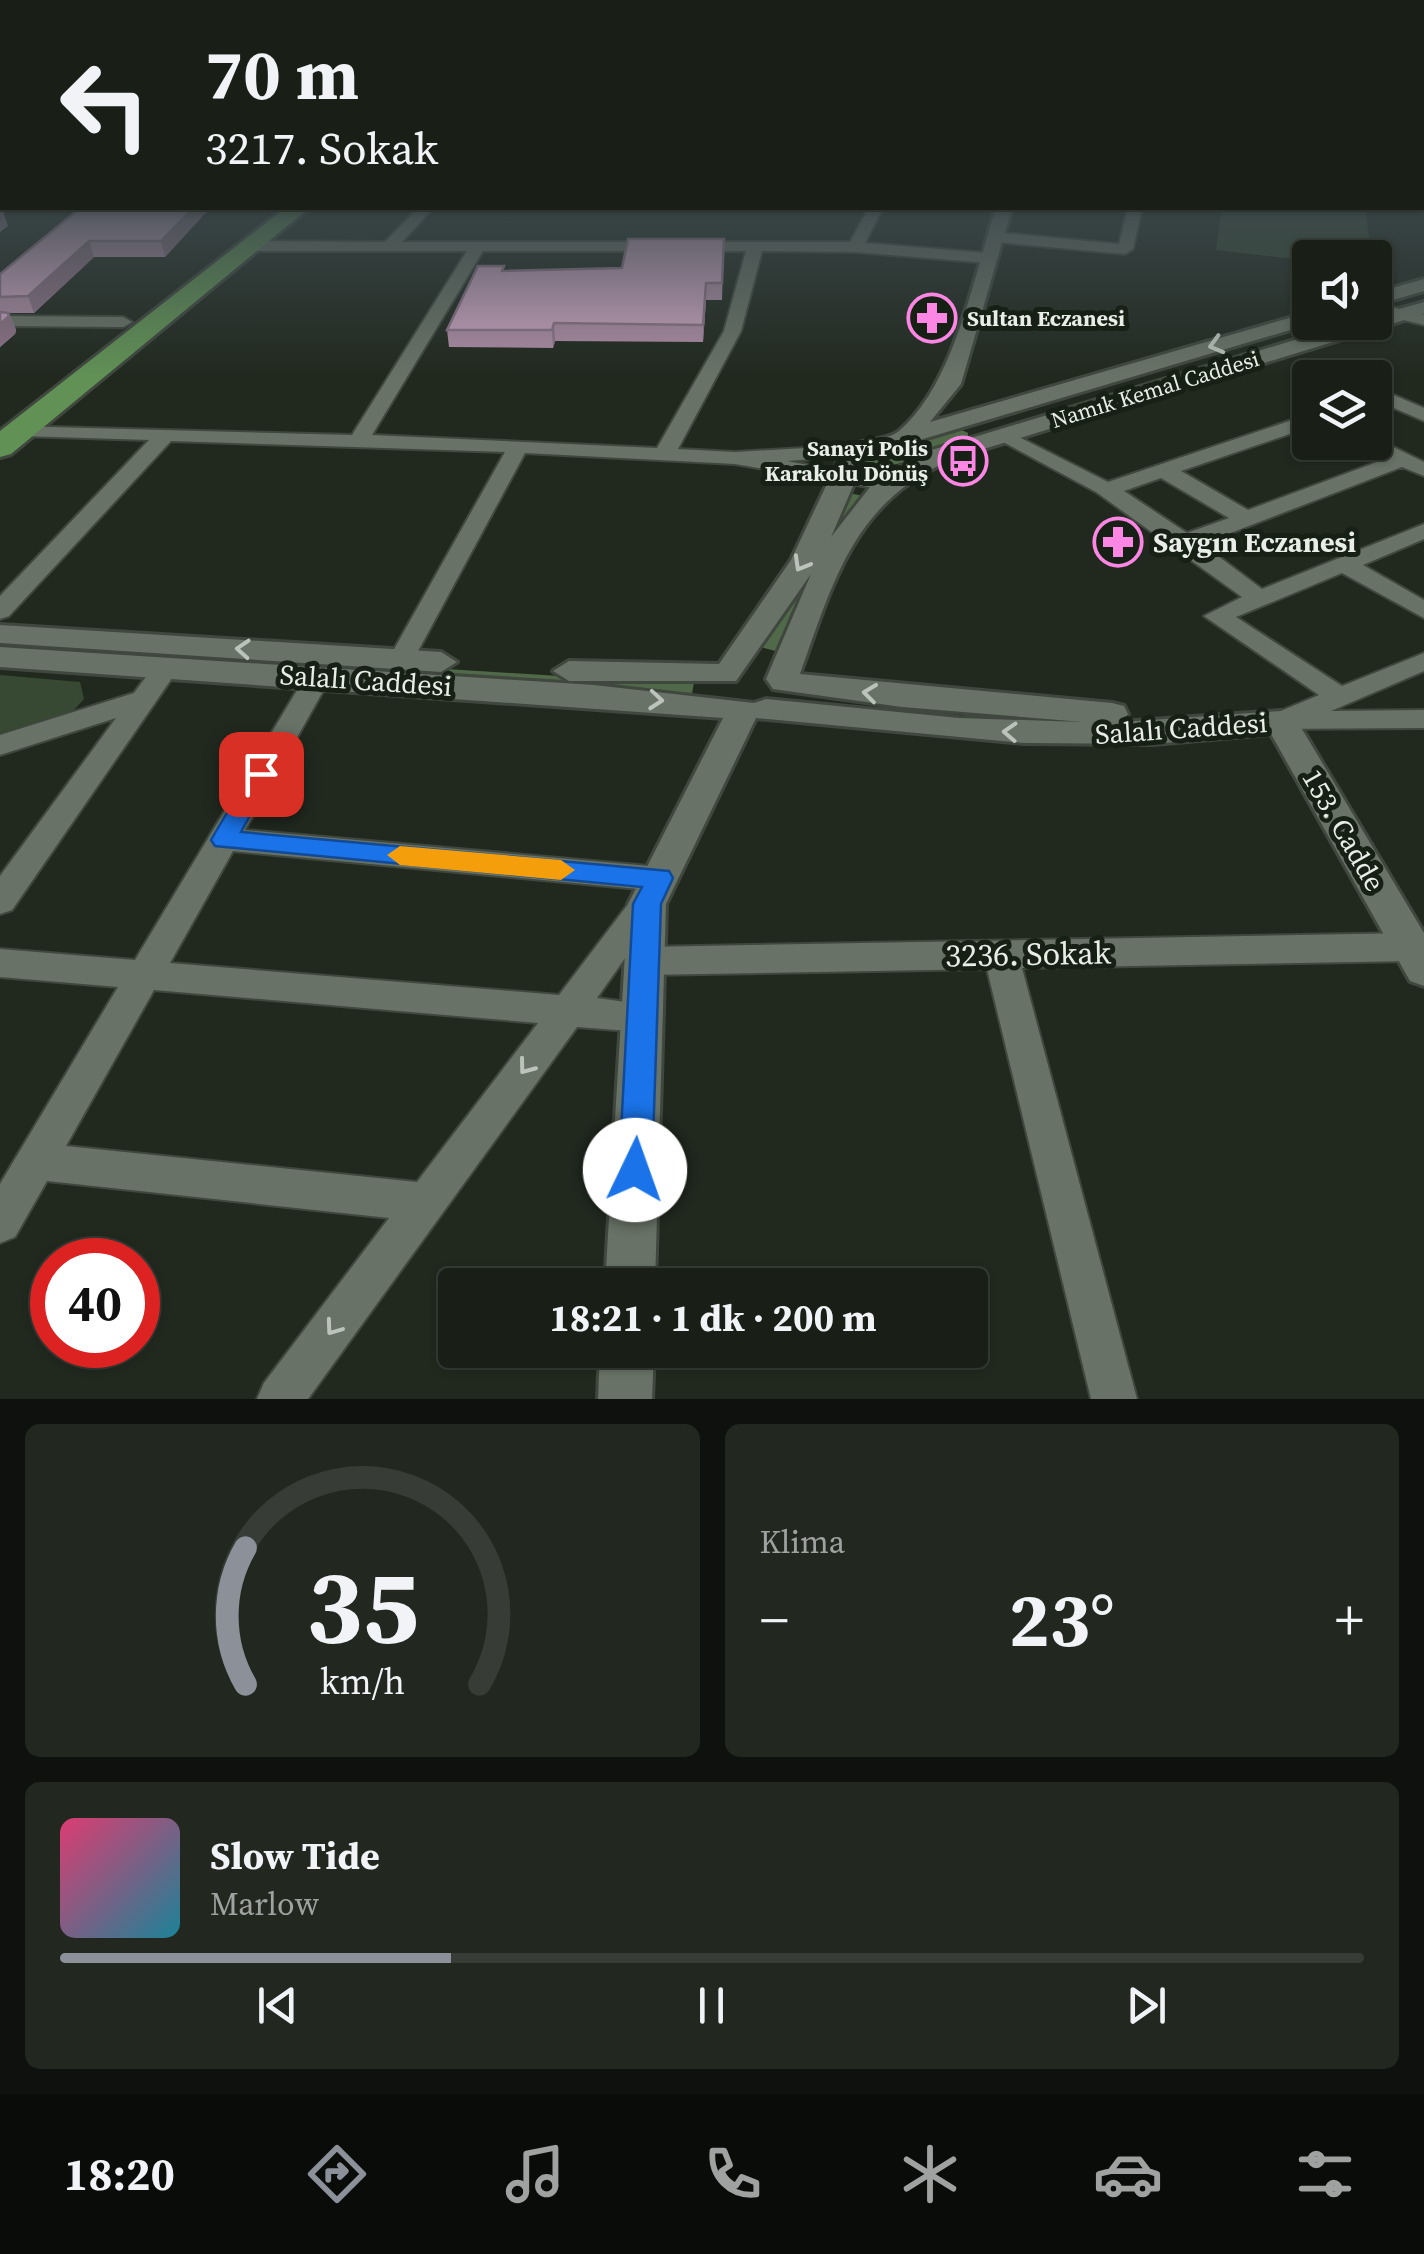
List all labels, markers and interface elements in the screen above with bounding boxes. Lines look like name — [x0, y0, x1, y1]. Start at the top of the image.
text: 70 m — [205, 26, 359, 122]
icon: left — [40, 40, 170, 170]
text: 3217. Sokak — [205, 117, 438, 179]
map controls — [1292, 240, 1392, 460]
button: sound — [1292, 240, 1392, 340]
pharmacy icon: Sultan Eczanesi — [906, 292, 958, 344]
place label: Sultan Eczanesi — [967, 303, 1125, 333]
one-way arrow — [1208, 333, 1225, 354]
street label: Namık Kemal Caddesi — [1047, 343, 1263, 435]
button: layers — [1292, 360, 1392, 460]
place label: Sanayi Polis Karakolu Dönüş — [765, 433, 928, 488]
bus stop icon: Sanayi Polis Karakolu Dönüş — [937, 435, 989, 487]
pharmacy icon: Saygın Eczanesi — [1092, 516, 1144, 568]
place label: Saygın Eczanesi — [1153, 523, 1356, 561]
one-way arrow — [794, 553, 814, 571]
one-way arrow — [235, 639, 251, 661]
street label: Salalı Caddesi — [279, 655, 453, 705]
one-way arrow — [862, 683, 878, 704]
one-way arrow — [649, 689, 665, 710]
street label: Salalı Caddesi — [1094, 703, 1268, 753]
one-way arrow — [1001, 721, 1017, 742]
pin — [219, 732, 304, 817]
icon: arrive — [234, 747, 289, 802]
street label: 153. Cadde — [1294, 762, 1394, 898]
street label: 3236. Sokak — [945, 931, 1112, 977]
one-way arrow — [521, 1056, 538, 1074]
position arrow — [583, 1118, 687, 1222]
speed limit sign: 40 — [30, 1238, 160, 1368]
text: 18:21 · 1 dk · 200 m — [549, 1292, 877, 1344]
one-way arrow — [327, 1317, 344, 1335]
text: Klima — [760, 1520, 845, 1564]
text: 35 — [306, 1534, 419, 1677]
text: 23° — [1009, 1568, 1115, 1671]
text: − — [760, 1582, 789, 1657]
text: + — [1335, 1582, 1364, 1657]
text: km/h — [320, 1657, 405, 1706]
text: Slow Tide — [210, 1830, 380, 1882]
text: Marlow — [210, 1882, 319, 1926]
icon: previous — [250, 1978, 305, 2033]
icon: pause — [684, 1978, 739, 2033]
icon: next — [1119, 1978, 1174, 2033]
icon: directions — [302, 2139, 372, 2209]
icon: music — [500, 2139, 570, 2209]
icon: phone — [698, 2139, 768, 2209]
icon: climate — [895, 2139, 965, 2209]
icon: car — [1093, 2139, 1163, 2209]
icon: filters — [1290, 2139, 1360, 2209]
text: 18:20 — [64, 2143, 175, 2205]

